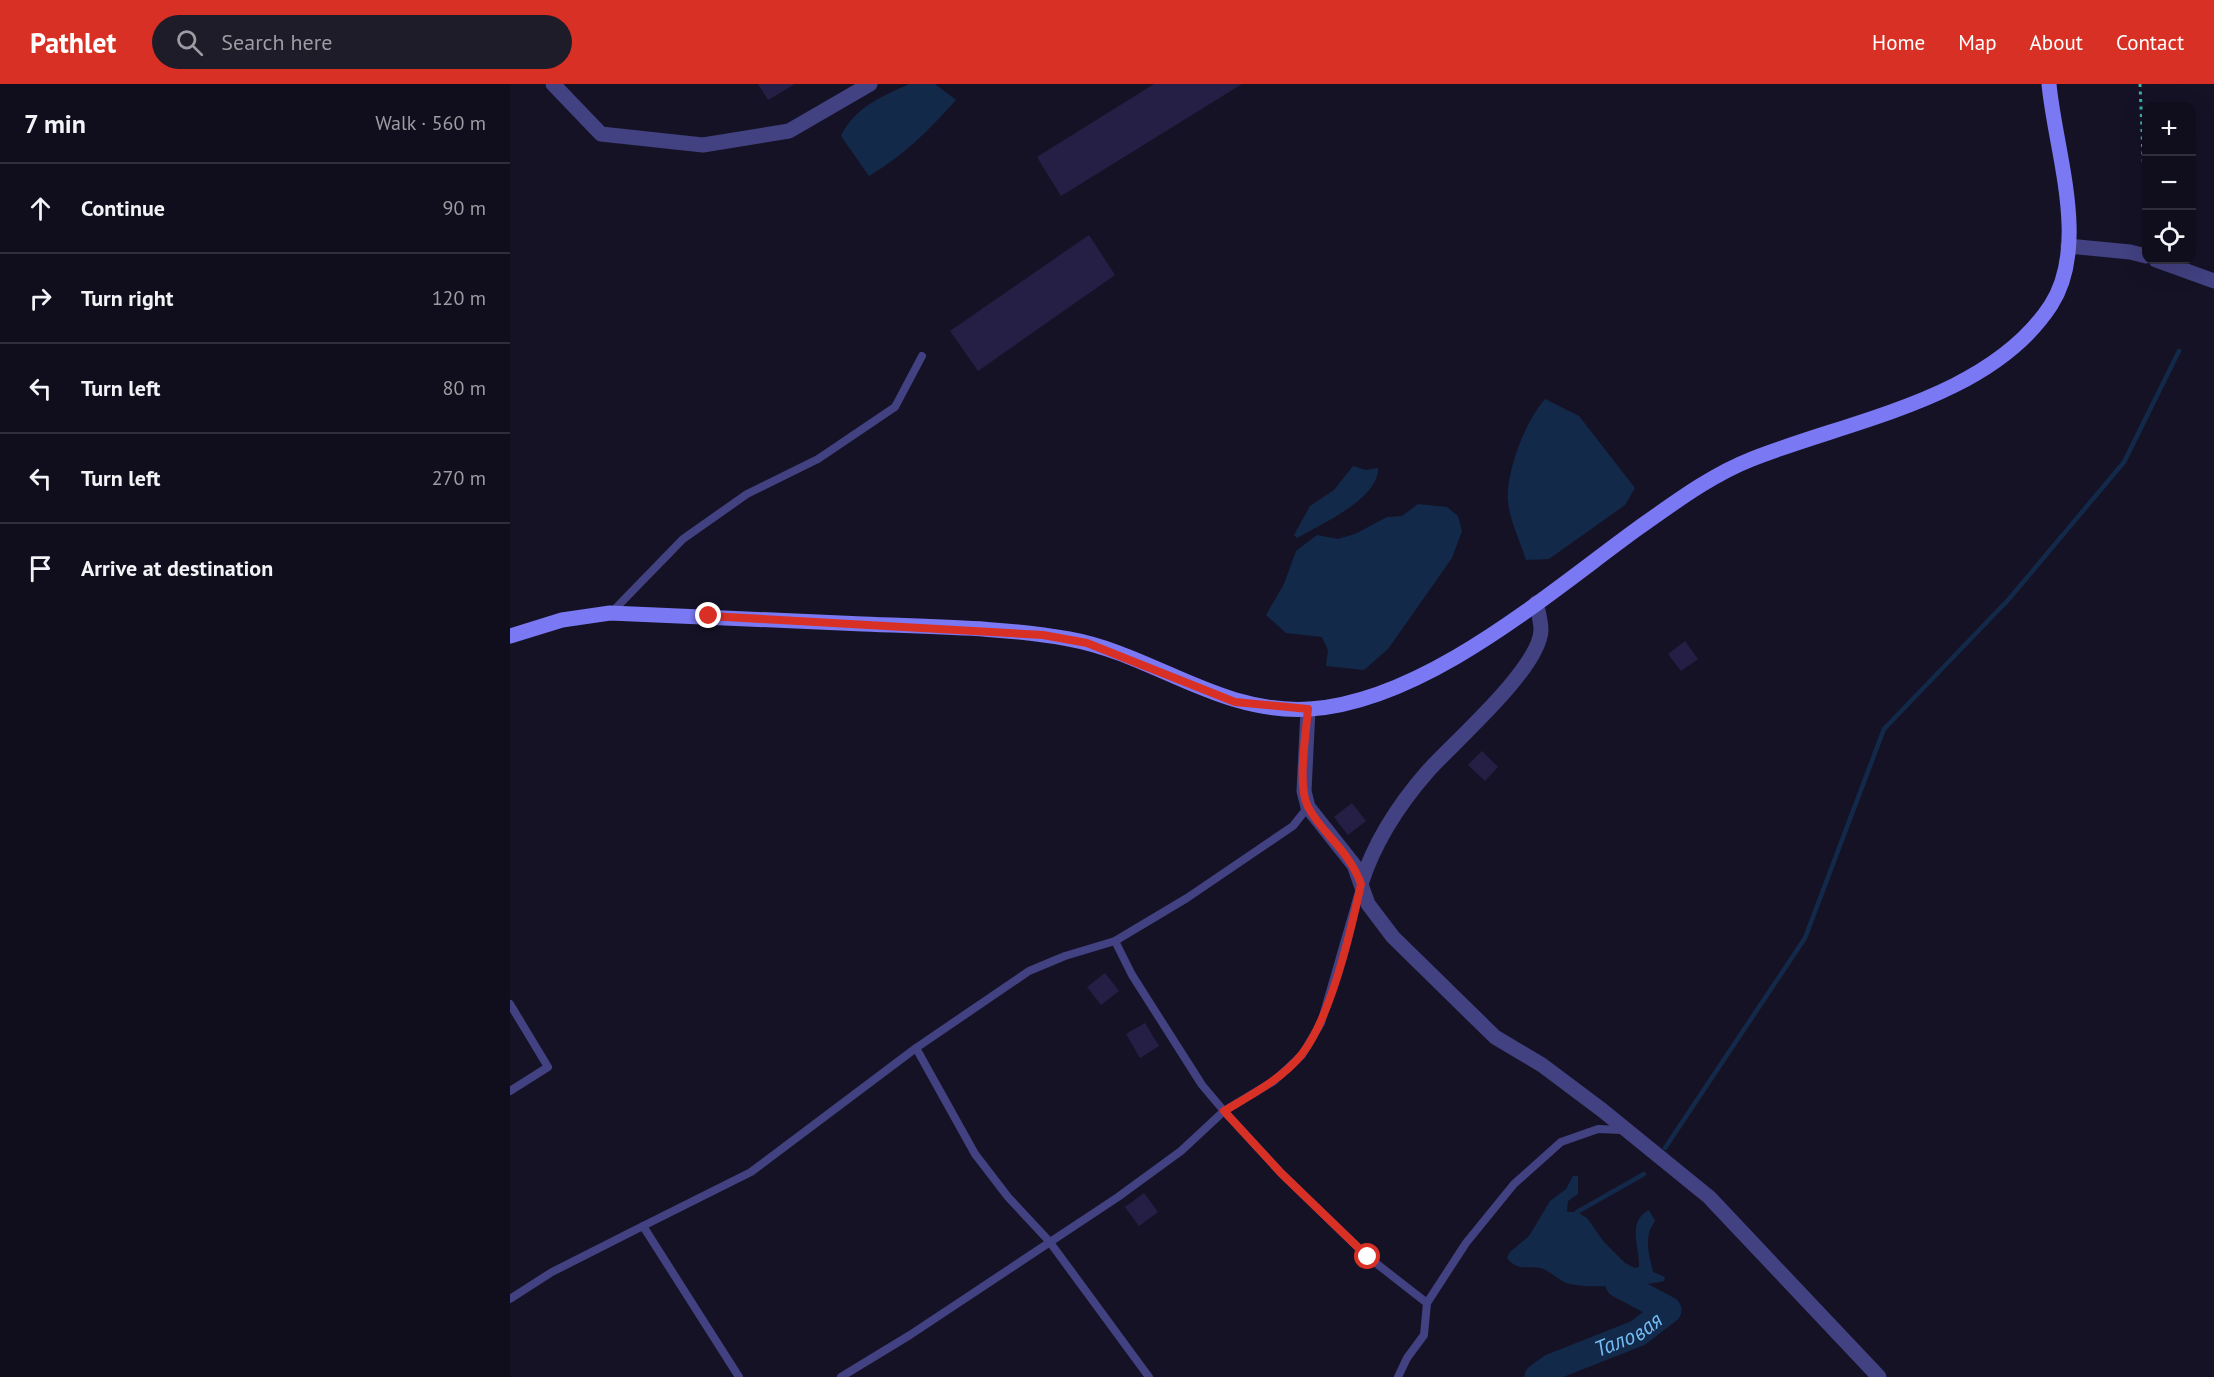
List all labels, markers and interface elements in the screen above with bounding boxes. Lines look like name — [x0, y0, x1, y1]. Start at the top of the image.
search box — [152, 15, 572, 69]
text: Pathlet — [30, 24, 116, 61]
icon: search — [173, 26, 206, 59]
text: Search here — [221, 28, 332, 56]
text: Home — [1872, 29, 1925, 56]
text: Map — [1958, 29, 1997, 56]
text: About — [2030, 29, 2083, 56]
text: Contact — [2116, 29, 2184, 56]
map controls — [2142, 102, 2196, 264]
button: + — [2142, 102, 2196, 156]
text: 7 min — [24, 107, 86, 140]
text: Walk · 560 m — [375, 110, 486, 136]
button: − — [2142, 156, 2196, 210]
icon: ahead — [24, 192, 57, 225]
text: Continue — [81, 194, 165, 222]
text: 90 m — [443, 195, 486, 221]
button: locate — [2142, 210, 2196, 264]
icon: right — [24, 282, 57, 315]
text: Turn right — [81, 284, 173, 312]
text: 120 m — [432, 285, 486, 311]
icon: left — [24, 372, 57, 405]
text: Turn left — [81, 374, 161, 402]
text: 80 m — [443, 375, 486, 401]
icon: left — [24, 462, 57, 495]
text: Turn left — [81, 464, 161, 492]
text: 270 m — [432, 465, 486, 491]
icon: arrive — [24, 552, 57, 585]
text: Arrive at destination — [81, 554, 273, 582]
route end — [695, 602, 721, 628]
route start — [1354, 1243, 1380, 1269]
water label: Таловая — [1590, 1306, 1668, 1363]

